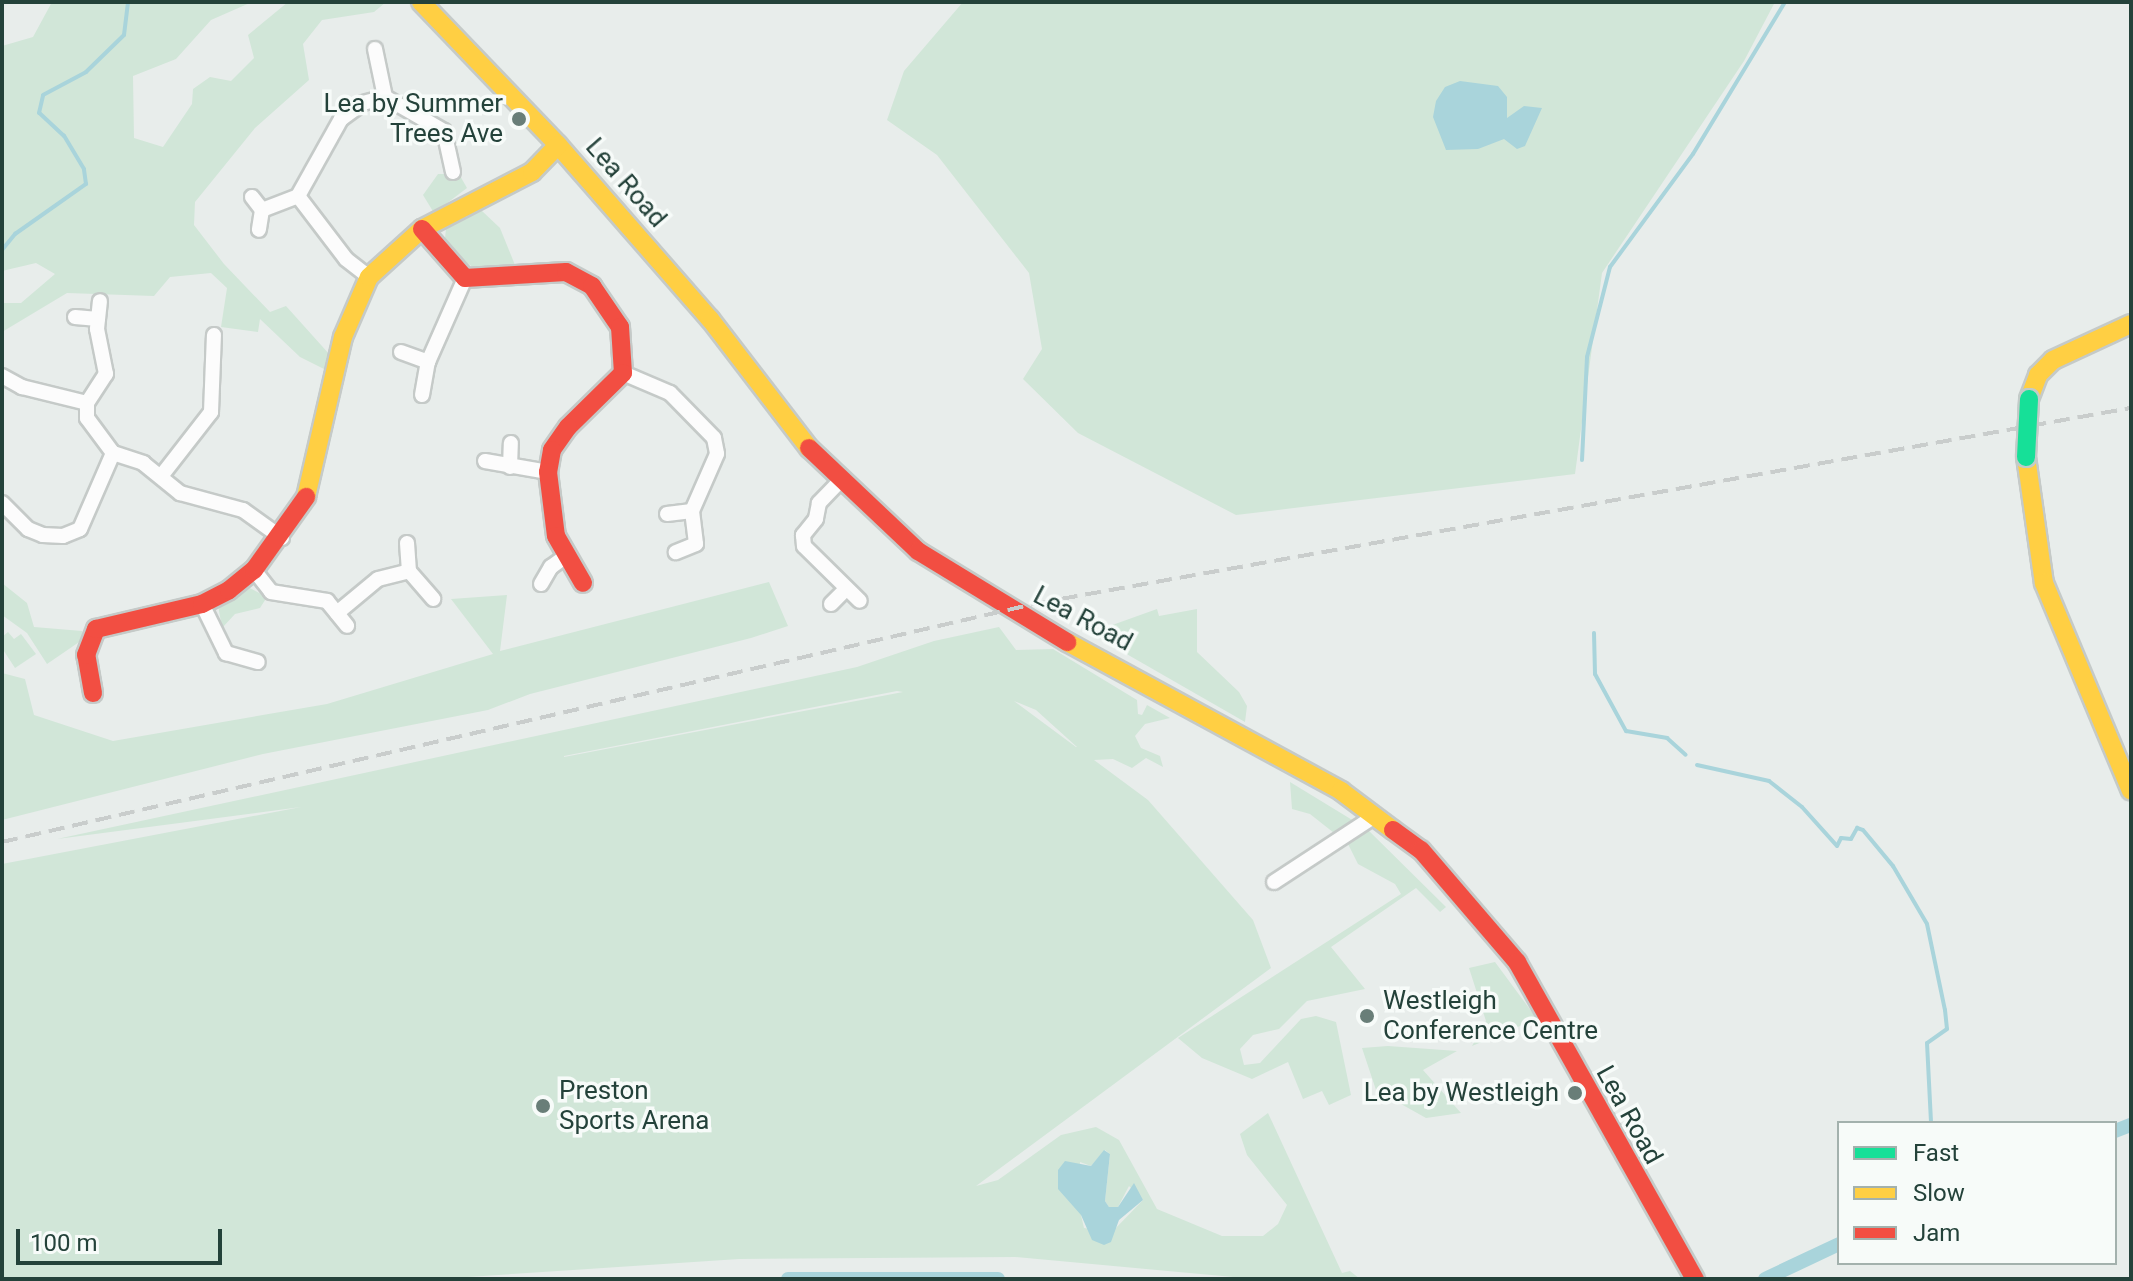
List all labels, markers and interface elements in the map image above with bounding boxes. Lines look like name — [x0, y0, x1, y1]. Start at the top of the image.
place label: Lea by Summer Trees Ave — [323, 88, 503, 150]
marker: Lea by Summer Trees Ave — [510, 110, 528, 128]
street label: Lea Road — [579, 132, 673, 234]
street label: Lea Road — [1028, 580, 1138, 658]
place label: Westleigh Conference Centre — [1383, 985, 1598, 1046]
marker: Westleigh Conference Centre — [1358, 1007, 1376, 1025]
street label: Lea Road — [1589, 1060, 1669, 1170]
place label: Preston Sports Arena — [559, 1075, 710, 1136]
place label: Lea by Westleigh — [1364, 1077, 1559, 1109]
marker: Lea by Westleigh — [1566, 1084, 1584, 1102]
marker: Preston Sports Arena — [534, 1097, 552, 1115]
legend — [1837, 1121, 2117, 1265]
text: Fast — [1913, 1139, 1959, 1167]
text: Slow — [1913, 1179, 1965, 1207]
scale bar — [20, 1213, 226, 1263]
text: Jam — [1913, 1219, 1960, 1247]
text: 100 m — [30, 1229, 97, 1257]

